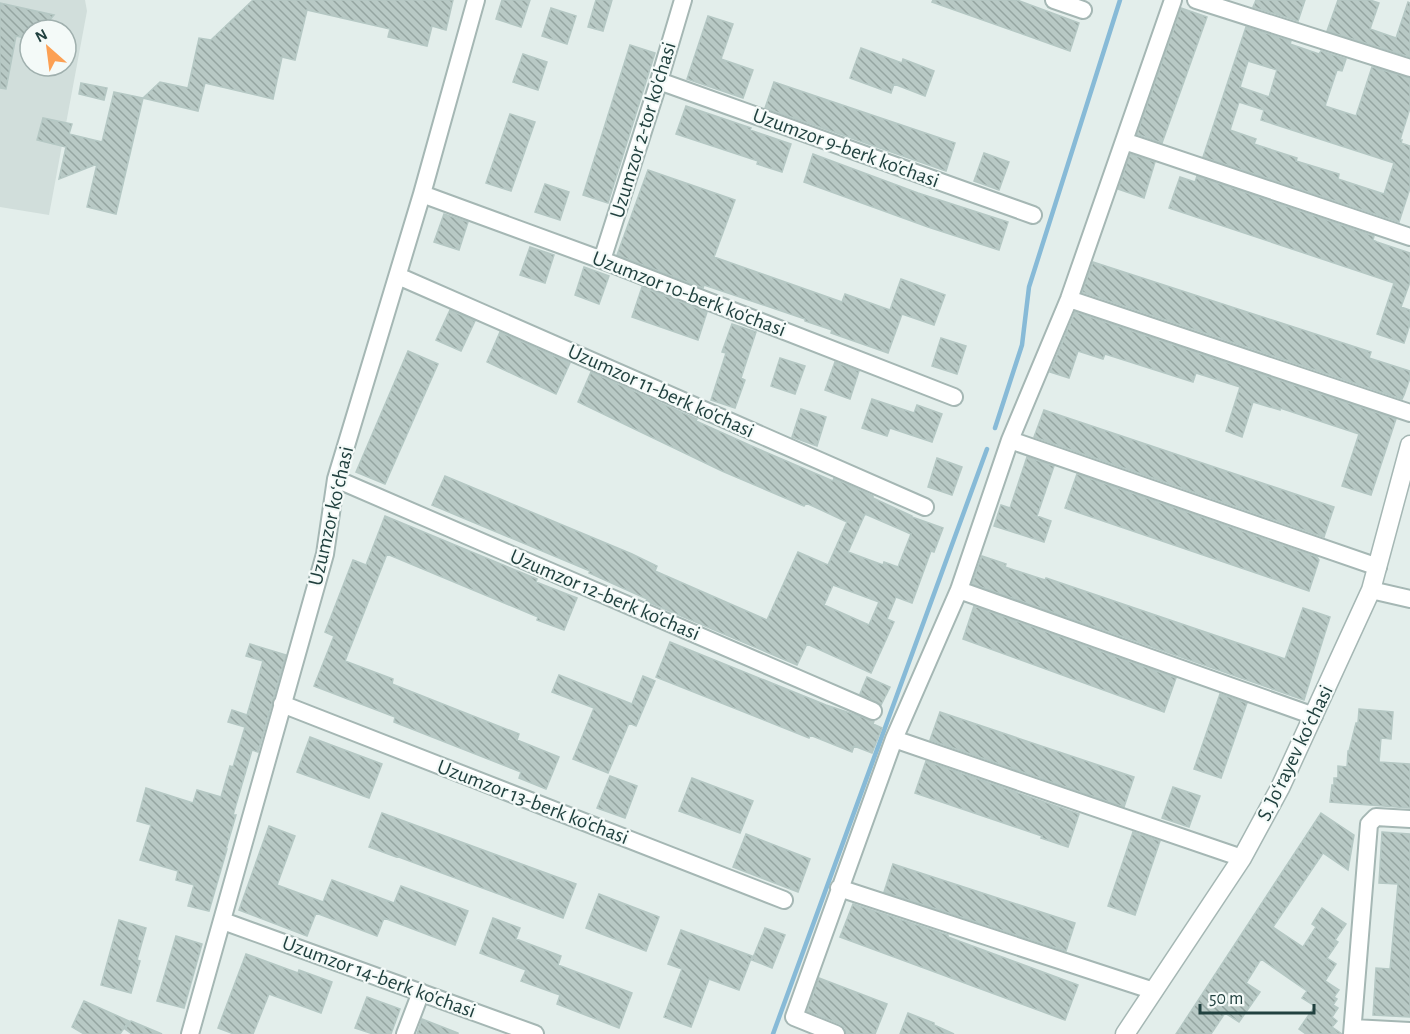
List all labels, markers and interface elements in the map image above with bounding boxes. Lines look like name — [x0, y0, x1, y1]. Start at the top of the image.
north arrow — [18, 18, 78, 78]
text: N — [33, 26, 50, 45]
street label: Uzumzor 2-tor ko'chasi — [606, 39, 680, 221]
street label: Uzumzor 9-berk ko'chasi — [750, 104, 942, 192]
street label: Uzumzor 10-berk ko'chasi — [589, 247, 789, 341]
street label: Uzumzor 11-berk ko'chasi — [565, 340, 757, 442]
street label: Uzumzor koʻchasi — [305, 444, 357, 588]
street label: Uzumzor 12-berk ko'chasi — [507, 545, 703, 645]
street label: S. Joʻrayev koʻchasi — [1253, 682, 1337, 824]
street label: Uzumzor 13-berk ko'chasi — [434, 756, 632, 848]
street label: Uzumzor 14-berk ko'chasi — [279, 932, 479, 1022]
scale bar — [1200, 977, 1314, 1015]
text: 50 m — [1209, 990, 1243, 1008]

